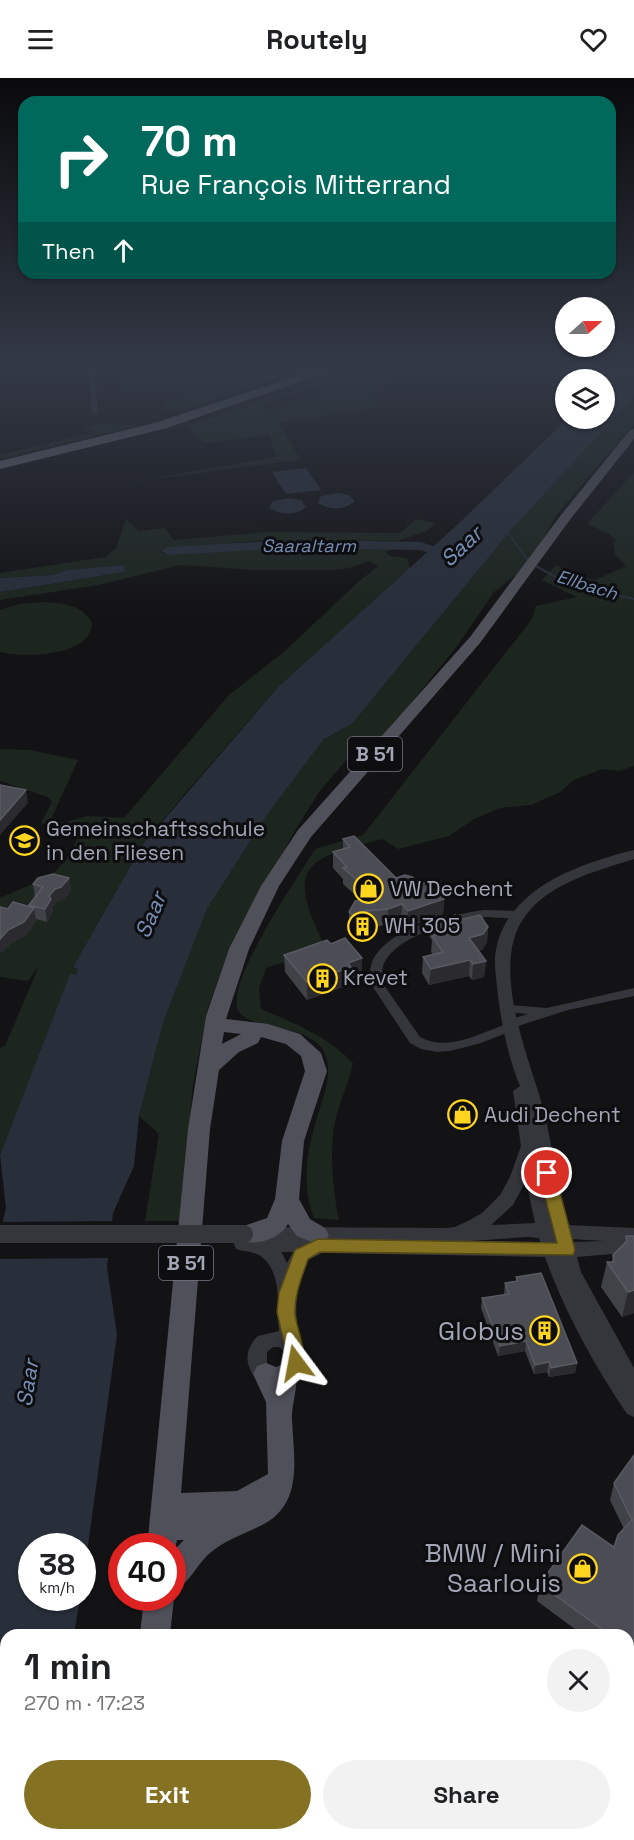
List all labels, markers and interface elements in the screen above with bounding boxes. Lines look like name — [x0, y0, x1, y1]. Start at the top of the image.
text: Routely — [266, 22, 368, 57]
icon: menu — [24, 23, 57, 56]
icon: heart — [577, 23, 610, 56]
text: 70 m — [141, 115, 238, 168]
icon: right — [42, 120, 120, 198]
text: Rue François Mitterrand — [141, 167, 451, 202]
icon: ahead — [107, 234, 140, 267]
text: Then — [42, 237, 95, 265]
north arrow — [555, 297, 615, 357]
map controls — [555, 297, 615, 429]
button: layers — [555, 369, 615, 429]
water label: Saar — [434, 518, 490, 572]
water label: Saaraltarm — [262, 534, 356, 557]
water label: Ellbach — [554, 564, 621, 605]
road number: B 51 — [348, 737, 402, 771]
place label: Gemeinschaftsschule in den Fliesen — [46, 815, 265, 866]
school or university icon: Gemeinschaftsschule in den Fliesen — [9, 825, 41, 857]
shop icon: VW Dechent — [353, 873, 385, 905]
place label: VW Dechent — [390, 875, 513, 902]
water label: Saar — [128, 885, 173, 942]
building icon: WH 305 — [347, 910, 379, 942]
place label: WH 305 — [384, 912, 460, 939]
building icon: Krevet — [306, 962, 338, 994]
place label: Krevet — [343, 964, 408, 991]
shop icon: Audi Dechent — [447, 1099, 479, 1131]
place label: Audi Dechent — [484, 1101, 621, 1128]
pin — [521, 1147, 572, 1198]
icon: arrive — [530, 1156, 563, 1189]
road number: B 51 — [159, 1246, 213, 1280]
place label: Globus — [438, 1314, 524, 1348]
building icon: Globus — [529, 1315, 561, 1347]
position arrow — [264, 1331, 328, 1395]
water label: Saar — [9, 1355, 45, 1408]
speed limit sign: 40 — [108, 1533, 186, 1611]
place label: BMW / Mini Saarlouis — [425, 1536, 561, 1600]
text: 38 — [39, 1545, 75, 1584]
shop icon: BMW / Mini Saarlouis — [566, 1552, 598, 1584]
text: km/h — [39, 1578, 75, 1597]
text: 1 min — [24, 1644, 112, 1690]
button: close — [547, 1649, 610, 1712]
text: 270 m · 17:23 — [24, 1690, 145, 1716]
button: Exit — [24, 1760, 311, 1829]
button: Share — [323, 1760, 610, 1829]

